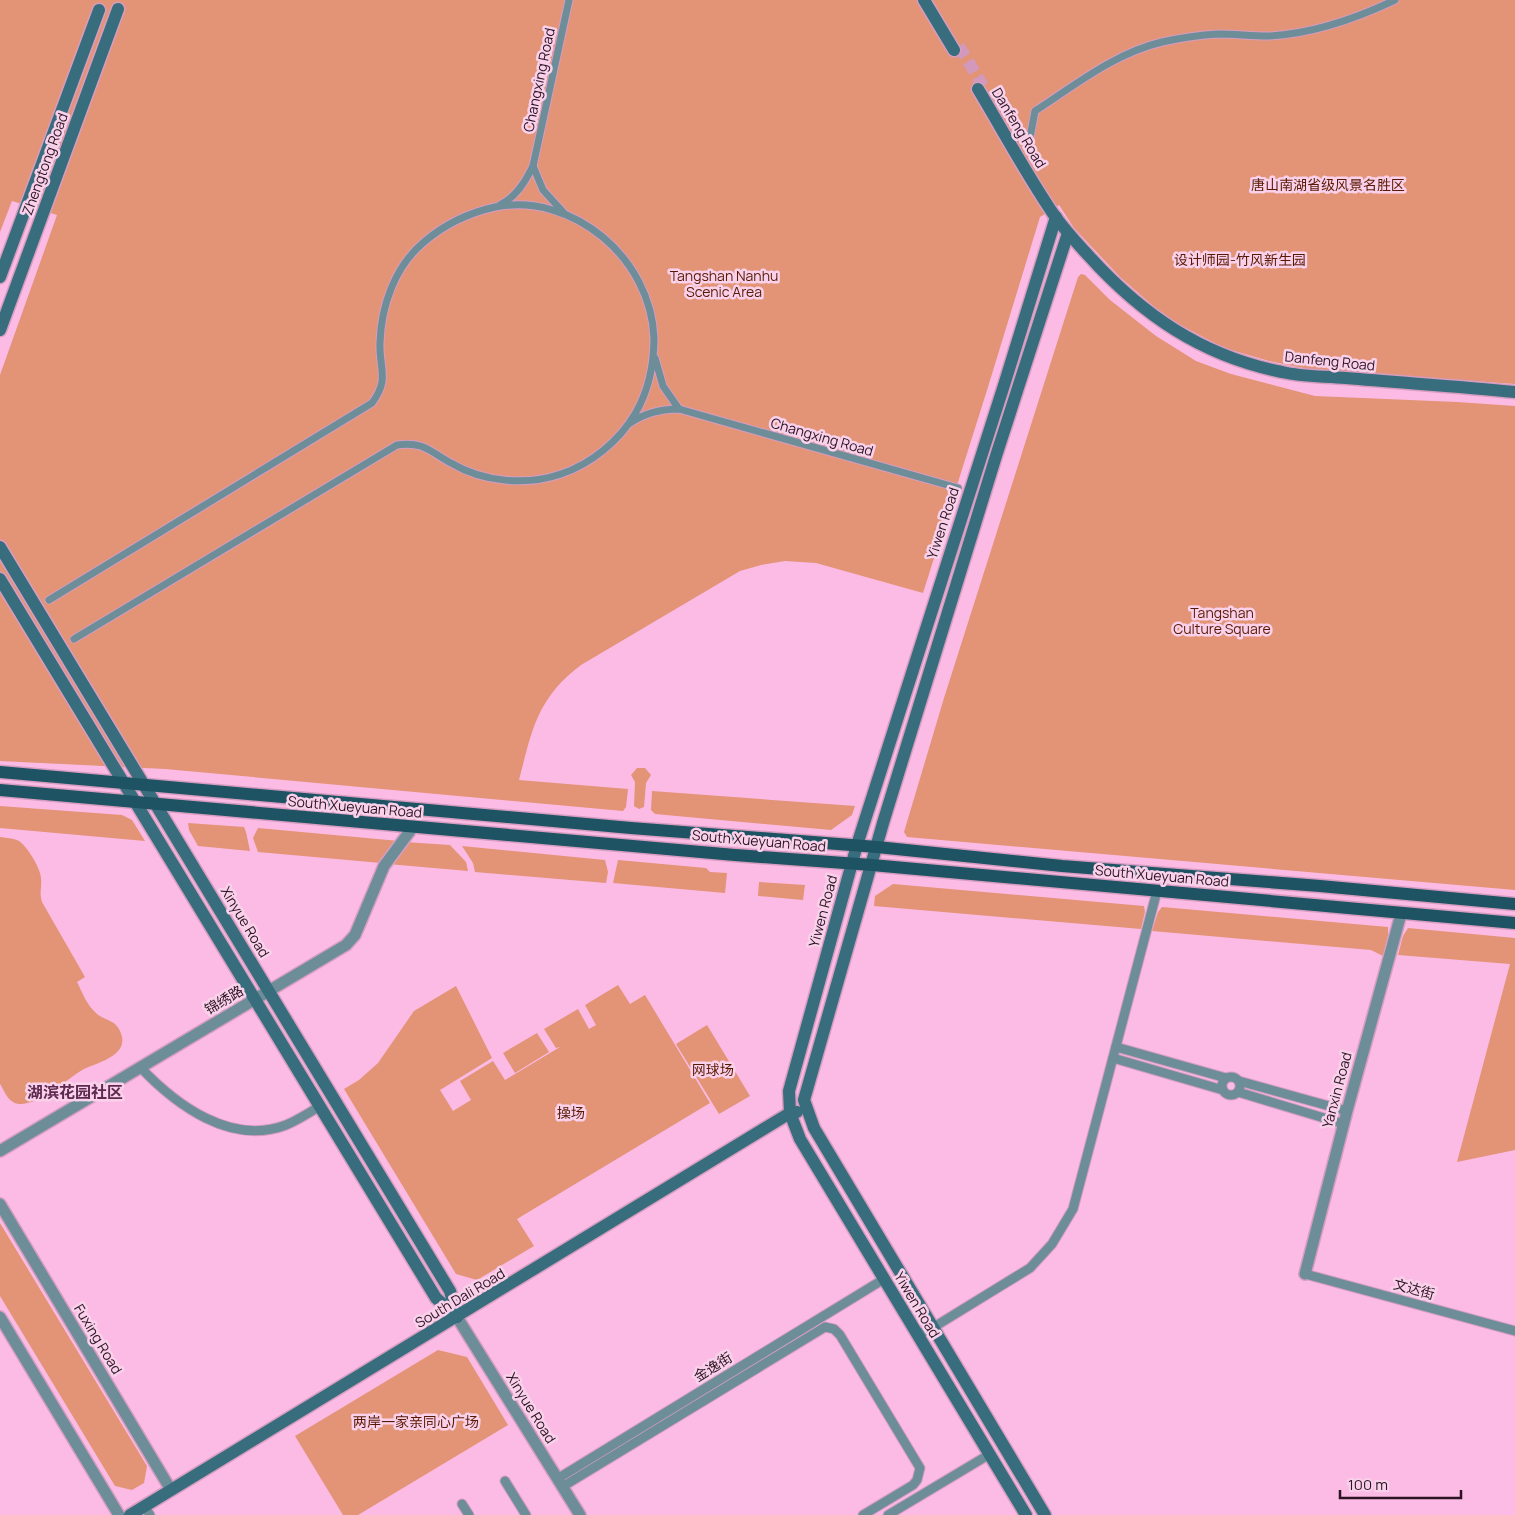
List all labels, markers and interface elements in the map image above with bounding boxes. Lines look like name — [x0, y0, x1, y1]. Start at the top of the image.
street label: Changxing Road — [518, 26, 559, 134]
street label: Danfeng Road — [988, 84, 1051, 172]
street label: Zhengtong Road — [17, 110, 72, 218]
park label: 唐山南湖省级风景名胜区 — [1251, 175, 1405, 194]
park label: 设计师园-竹风新生园 — [1174, 250, 1306, 269]
park label: Tangshan Nanhu Scenic Area — [670, 266, 778, 301]
street label: Danfeng Road — [1284, 346, 1376, 375]
street label: Changxing Road — [769, 413, 876, 460]
street label: Yiwen Road — [922, 485, 963, 561]
park label: Tangshan Culture Square — [1173, 603, 1271, 638]
street label: South Xueyuan Road — [287, 791, 423, 822]
street label: South Xueyuan Road — [691, 825, 827, 856]
street label: South Xueyuan Road — [1094, 860, 1230, 891]
street label: Yiwen Road — [804, 873, 841, 949]
street label: Xinyue Road — [217, 883, 274, 961]
street label: 锦绣路 — [201, 981, 247, 1019]
street label: Yanxin Road — [1317, 1050, 1356, 1130]
park label: 网球场 — [692, 1060, 734, 1079]
district label: 湖滨花园社区 — [27, 1081, 123, 1103]
park label: 操场 — [557, 1103, 585, 1122]
street label: South Dali Road — [411, 1263, 508, 1332]
street label: Yiwen Road — [890, 1268, 945, 1341]
street label: 文达街 — [1391, 1274, 1437, 1303]
street label: Fuxing Road — [70, 1300, 127, 1377]
street label: 金逸街 — [690, 1347, 736, 1386]
street label: Xinyue Road — [502, 1369, 561, 1447]
park label: 两岸一家亲同心广场 — [353, 1412, 479, 1431]
scale bar — [1340, 1468, 1461, 1500]
text: 100 m — [1348, 1474, 1388, 1495]

